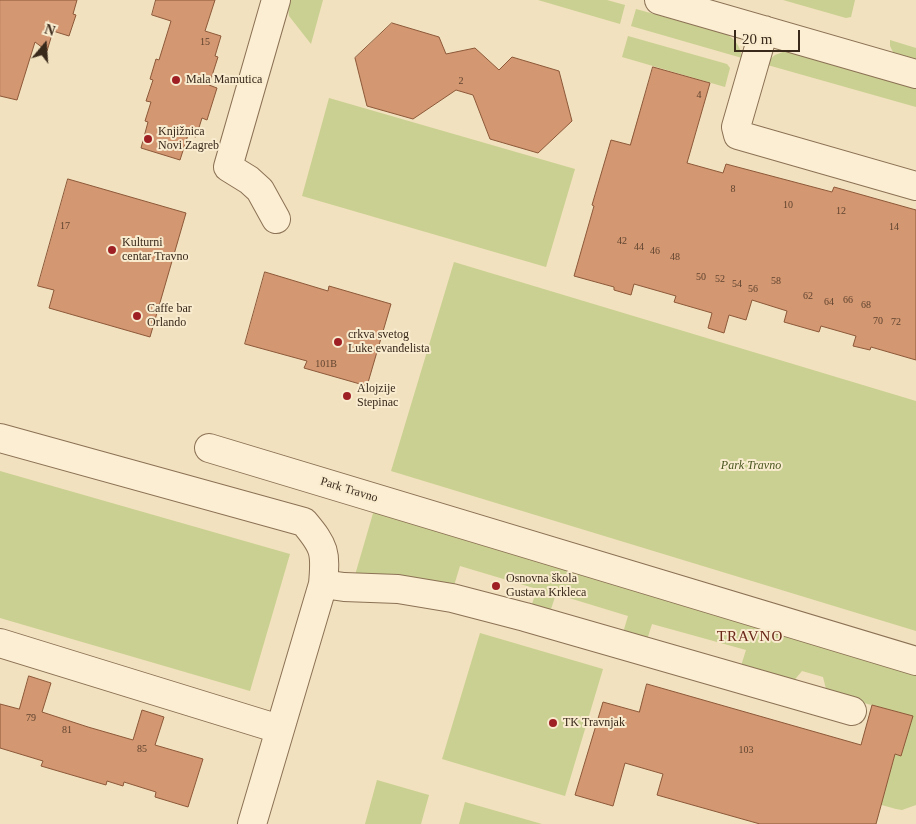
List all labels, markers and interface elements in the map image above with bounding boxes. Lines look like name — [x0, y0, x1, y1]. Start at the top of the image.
north arrow — [20, 20, 70, 70]
scale bar — [736, 20, 802, 52]
text: N — [43, 22, 57, 39]
text: 20 m — [742, 31, 772, 47]
house number: 15 — [200, 36, 210, 48]
place label: Mala Mamutica — [186, 73, 262, 87]
marker: Mala Mamutica — [170, 74, 182, 86]
house number: 2 — [458, 75, 464, 87]
house number: 4 — [696, 89, 702, 101]
place label: Knjižnica Novi Zagreb — [158, 125, 219, 153]
marker: Knjižnica Novi Zagreb — [142, 133, 154, 145]
house number: 8 — [730, 183, 736, 195]
house number: 10 — [783, 199, 793, 211]
house number: 12 — [836, 205, 846, 217]
house number: 17 — [60, 220, 70, 232]
house number: 14 — [889, 221, 899, 233]
house number: 42 — [617, 235, 627, 247]
place label: Kulturni centar Travno — [122, 236, 189, 264]
house number: 44 — [634, 241, 644, 253]
marker: Kulturni centar Travno — [106, 244, 118, 256]
house number: 46 — [650, 245, 660, 257]
house number: 48 — [670, 251, 680, 263]
house number: 50 — [696, 271, 706, 283]
house number: 52 — [715, 273, 725, 285]
house number: 58 — [771, 275, 781, 287]
house number: 54 — [732, 278, 742, 290]
house number: 56 — [748, 283, 758, 295]
house number: 62 — [803, 290, 813, 302]
house number: 66 — [843, 294, 853, 306]
house number: 64 — [824, 296, 834, 308]
house number: 68 — [861, 299, 871, 311]
place label: Caffe bar Orlando — [147, 302, 192, 330]
marker: Caffe bar Orlando — [131, 310, 143, 322]
house number: 70 — [873, 315, 883, 327]
house number: 72 — [891, 316, 901, 328]
place label: crkva svetog Luke evanđelista — [348, 328, 430, 356]
marker: crkva svetog Luke evanđelista — [332, 336, 344, 348]
house number: 101B — [315, 358, 337, 370]
place label: Alojzije Stepinac — [357, 382, 398, 410]
marker: Alojzije Stepinac — [341, 390, 353, 402]
park label: Park Travno — [721, 459, 781, 473]
street label: Park Travno — [319, 474, 379, 506]
place label: Osnovna škola Gustava Krkleca — [506, 572, 586, 600]
marker: Osnovna škola Gustava Krkleca — [490, 580, 502, 592]
district label: TRAVNO — [716, 628, 784, 646]
house number: 79 — [26, 712, 36, 724]
place label: TK Travnjak — [563, 716, 625, 730]
marker: TK Travnjak — [547, 717, 559, 729]
house number: 81 — [62, 724, 72, 736]
house number: 85 — [137, 743, 147, 755]
house number: 103 — [738, 744, 754, 756]

